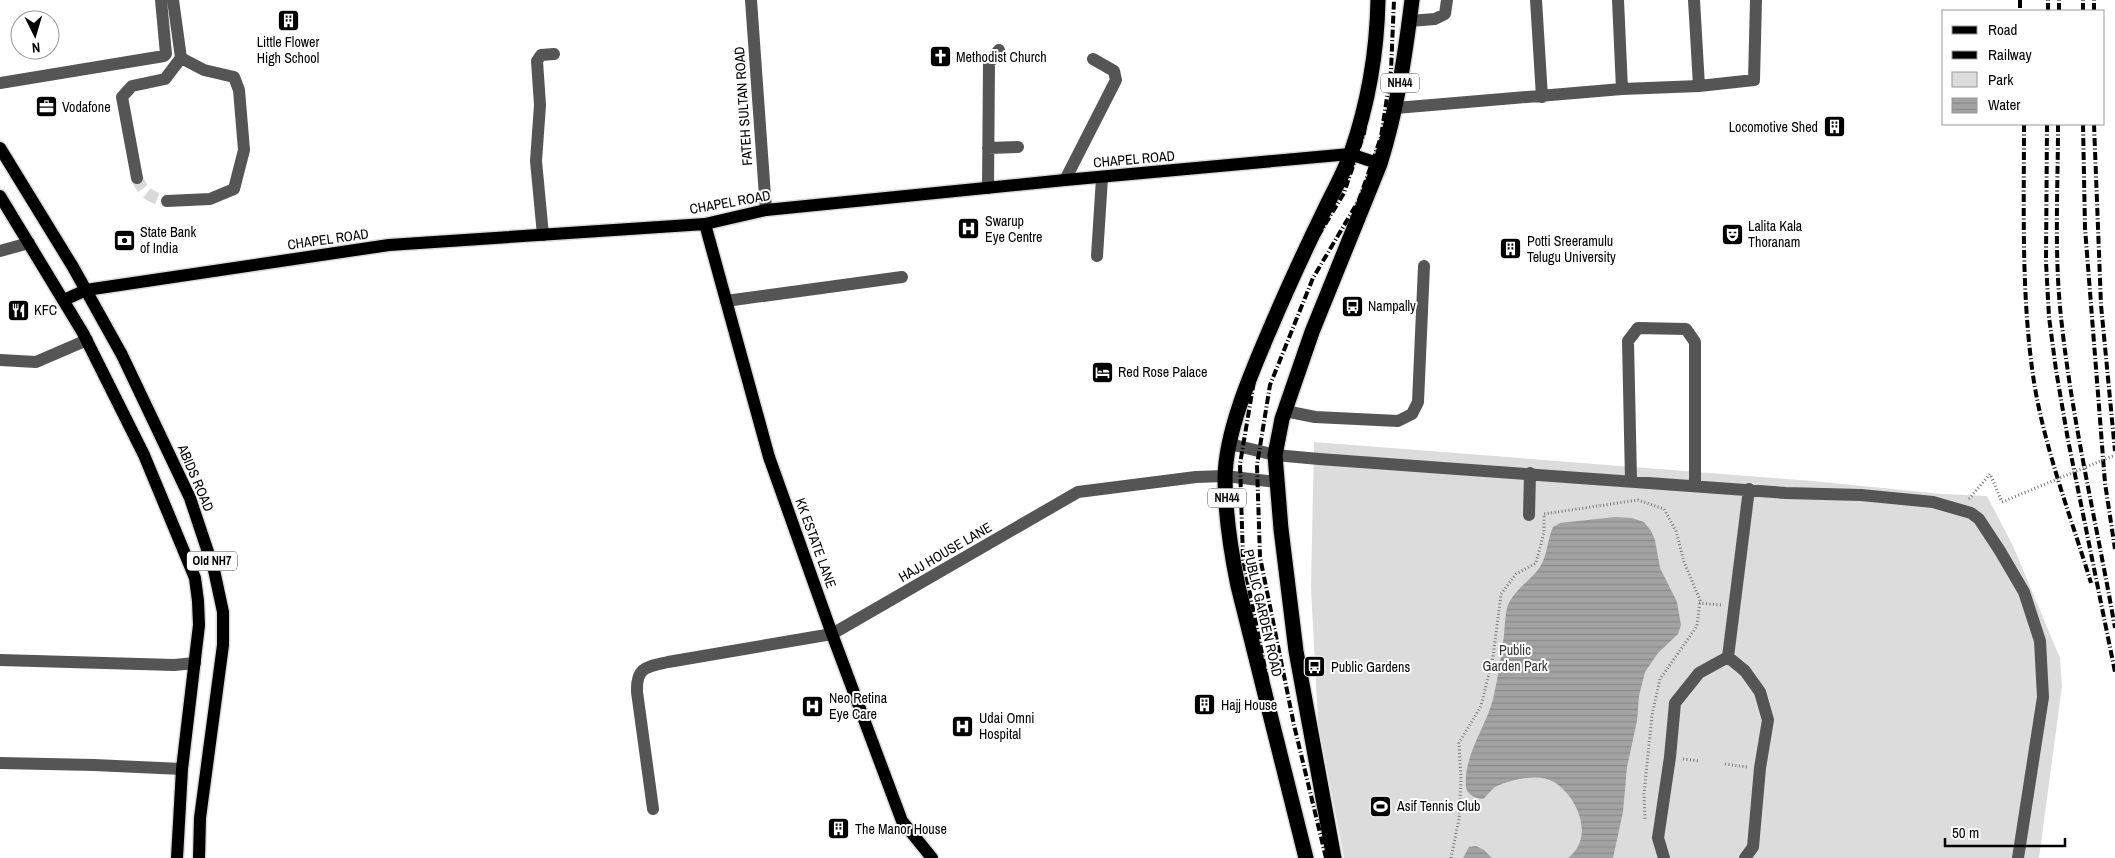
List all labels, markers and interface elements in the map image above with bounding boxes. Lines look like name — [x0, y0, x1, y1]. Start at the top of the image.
building icon: Little Flower High School — [276, 8, 300, 32]
north arrow — [10, 10, 60, 60]
legend — [1942, 10, 2105, 125]
text: Road — [1988, 19, 2017, 40]
place label: Little Flower High School — [257, 33, 319, 67]
text: N — [31, 39, 41, 57]
text: Railway — [1988, 44, 2033, 65]
church icon: Methodist Church — [928, 45, 952, 69]
street label: FATEH SULTAN ROAD — [730, 46, 756, 166]
place label: Methodist Church — [956, 48, 1047, 66]
text: Park — [1988, 69, 2014, 90]
road number: NH44 — [1381, 74, 1419, 92]
text: Water — [1988, 94, 2020, 115]
office icon: Vodafone — [34, 95, 58, 119]
place label: Vodafone — [62, 98, 111, 116]
building icon: Locomotive Shed — [1822, 115, 1846, 139]
place label: Locomotive Shed — [1729, 118, 1818, 136]
street label: CHAPEL ROAD — [1092, 146, 1176, 172]
street label: CHAPEL ROAD — [688, 186, 772, 218]
place label: Swarup Eye Centre — [985, 212, 1042, 246]
hospital icon: Swarup Eye Centre — [957, 217, 981, 241]
place label: Lalita Kala Thoranam — [1748, 217, 1803, 251]
theatre icon: Lalita Kala Thoranam — [1720, 222, 1744, 246]
place label: State Bank of India — [140, 223, 196, 257]
street label: CHAPEL ROAD — [286, 224, 370, 254]
bank icon: State Bank of India — [112, 228, 136, 252]
place label: Potti Sreeramulu Telugu University — [1527, 232, 1616, 266]
building icon: Potti Sreeramulu Telugu University — [1499, 237, 1523, 261]
bus stop icon: Nampally — [1340, 294, 1364, 318]
place label: Nampally — [1368, 297, 1416, 315]
restaurant icon: KFC — [6, 298, 30, 322]
place label: KFC — [34, 301, 57, 319]
hotel icon: Red Rose Palace — [1090, 360, 1114, 384]
place label: Red Rose Palace — [1118, 363, 1207, 381]
street label: ABIDS ROAD — [173, 441, 218, 514]
road number: NH44 — [1208, 488, 1246, 508]
street label: KK ESTATE LANE — [791, 495, 841, 591]
street label: HAJJ HOUSE LANE — [895, 518, 995, 586]
street label: PUBLIC GARDEN ROAD — [1240, 548, 1286, 678]
road number: Old NH7 — [187, 552, 237, 570]
park label: Public Garden Park — [1482, 641, 1548, 675]
bus stop icon: Public Gardens — [1303, 655, 1327, 679]
place label: Public Gardens — [1331, 658, 1410, 676]
place label: Neo Retina Eye Care — [829, 689, 888, 723]
building icon: Hajj House — [1193, 693, 1217, 717]
hospital icon: Neo Retina Eye Care — [801, 694, 825, 718]
place label: Hajj House — [1221, 696, 1277, 714]
place label: Udai Omni Hospital — [979, 709, 1035, 743]
hospital icon: Udai Omni Hospital — [951, 714, 975, 738]
sports icon: Asif Tennis Club — [1369, 794, 1393, 818]
place label: Asif Tennis Club — [1396, 797, 1480, 815]
scale bar — [1945, 816, 2065, 848]
building icon: The Manor House — [827, 817, 851, 841]
place label: The Manor House — [855, 820, 947, 838]
text: 50 m — [1952, 822, 1979, 843]

